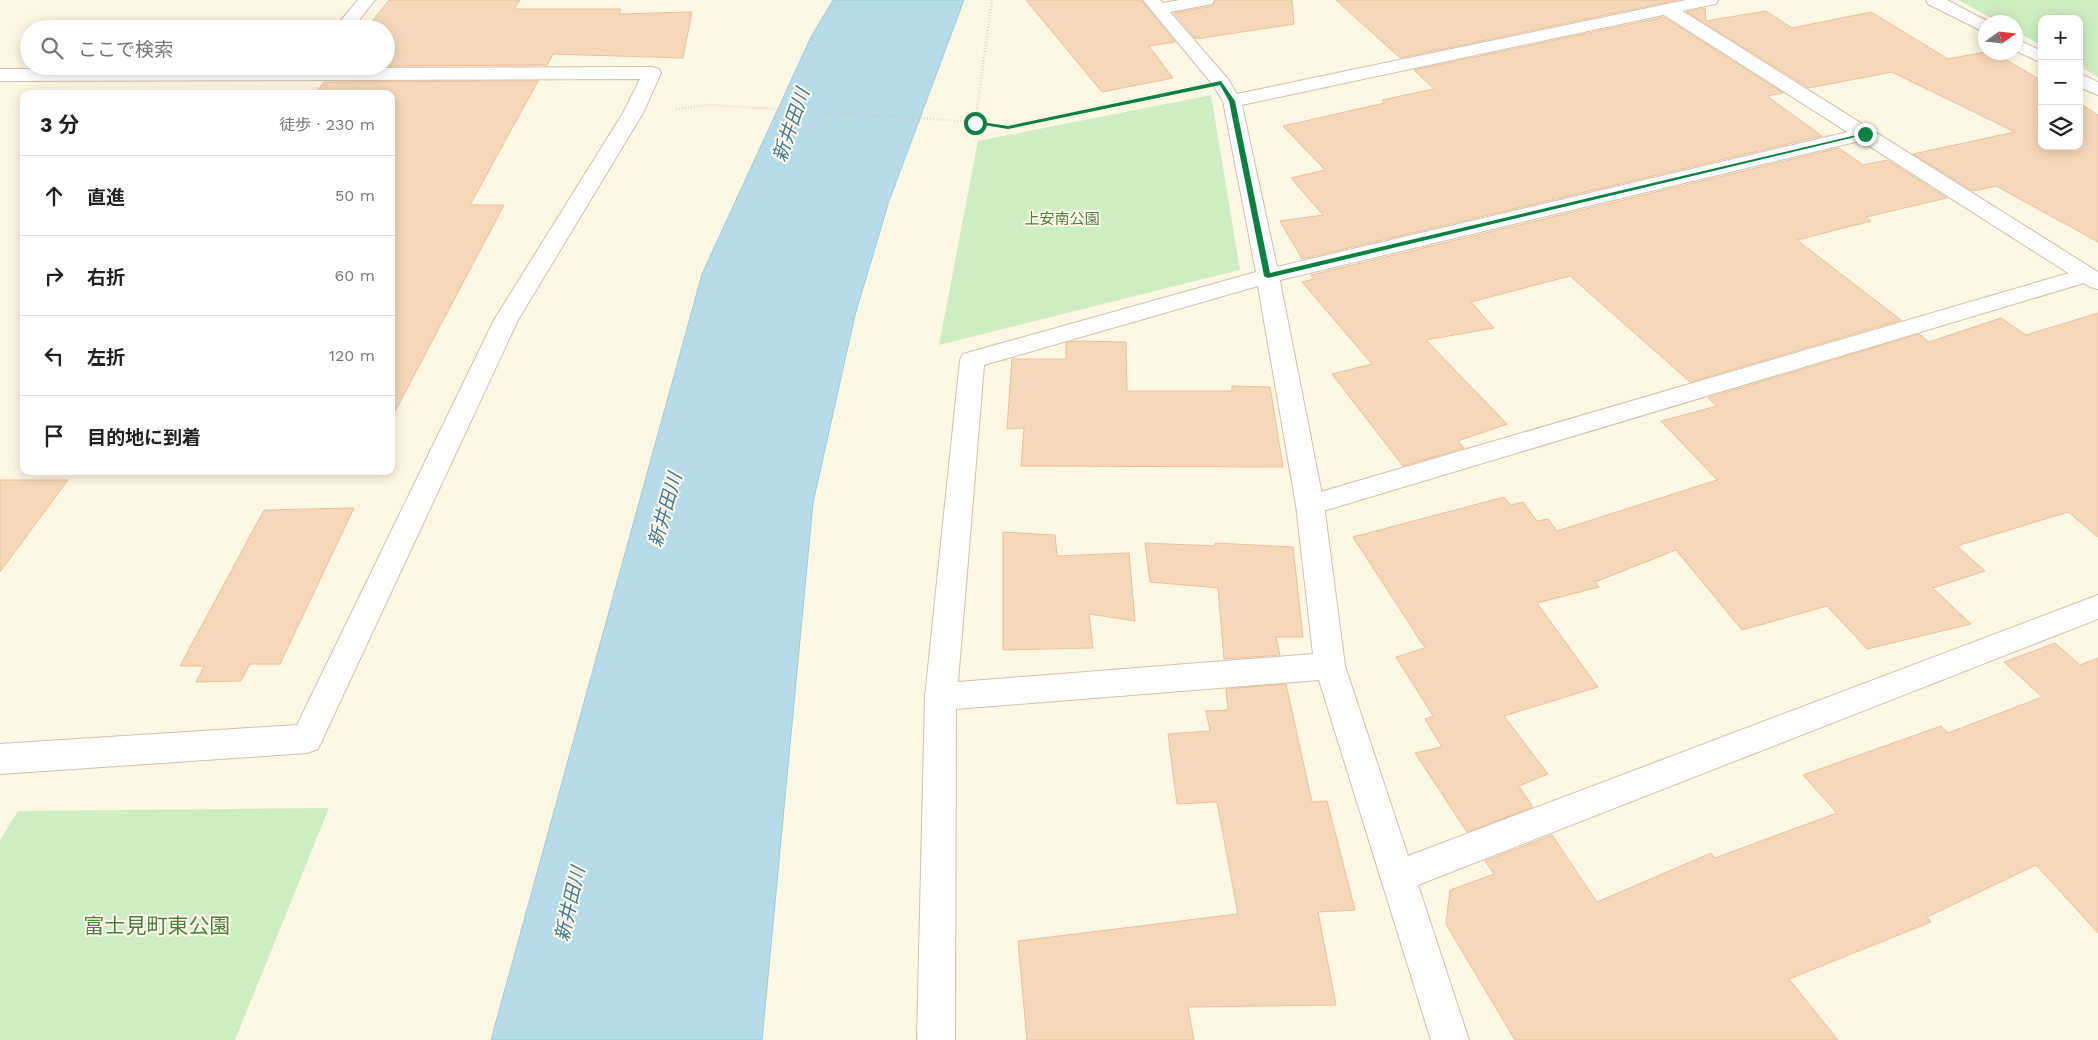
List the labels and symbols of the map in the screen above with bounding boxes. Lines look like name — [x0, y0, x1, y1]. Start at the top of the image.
north arrow — [1978, 15, 2023, 60]
water label: 新井田川 — [768, 83, 815, 165]
route start — [964, 112, 987, 135]
route end — [1854, 123, 1877, 146]
park label: 上安南公園 — [1024, 210, 1100, 228]
water label: 新井田川 — [643, 468, 687, 550]
water label: 新井田川 — [550, 862, 590, 944]
park label: 富士見町東公園 — [84, 913, 231, 938]

